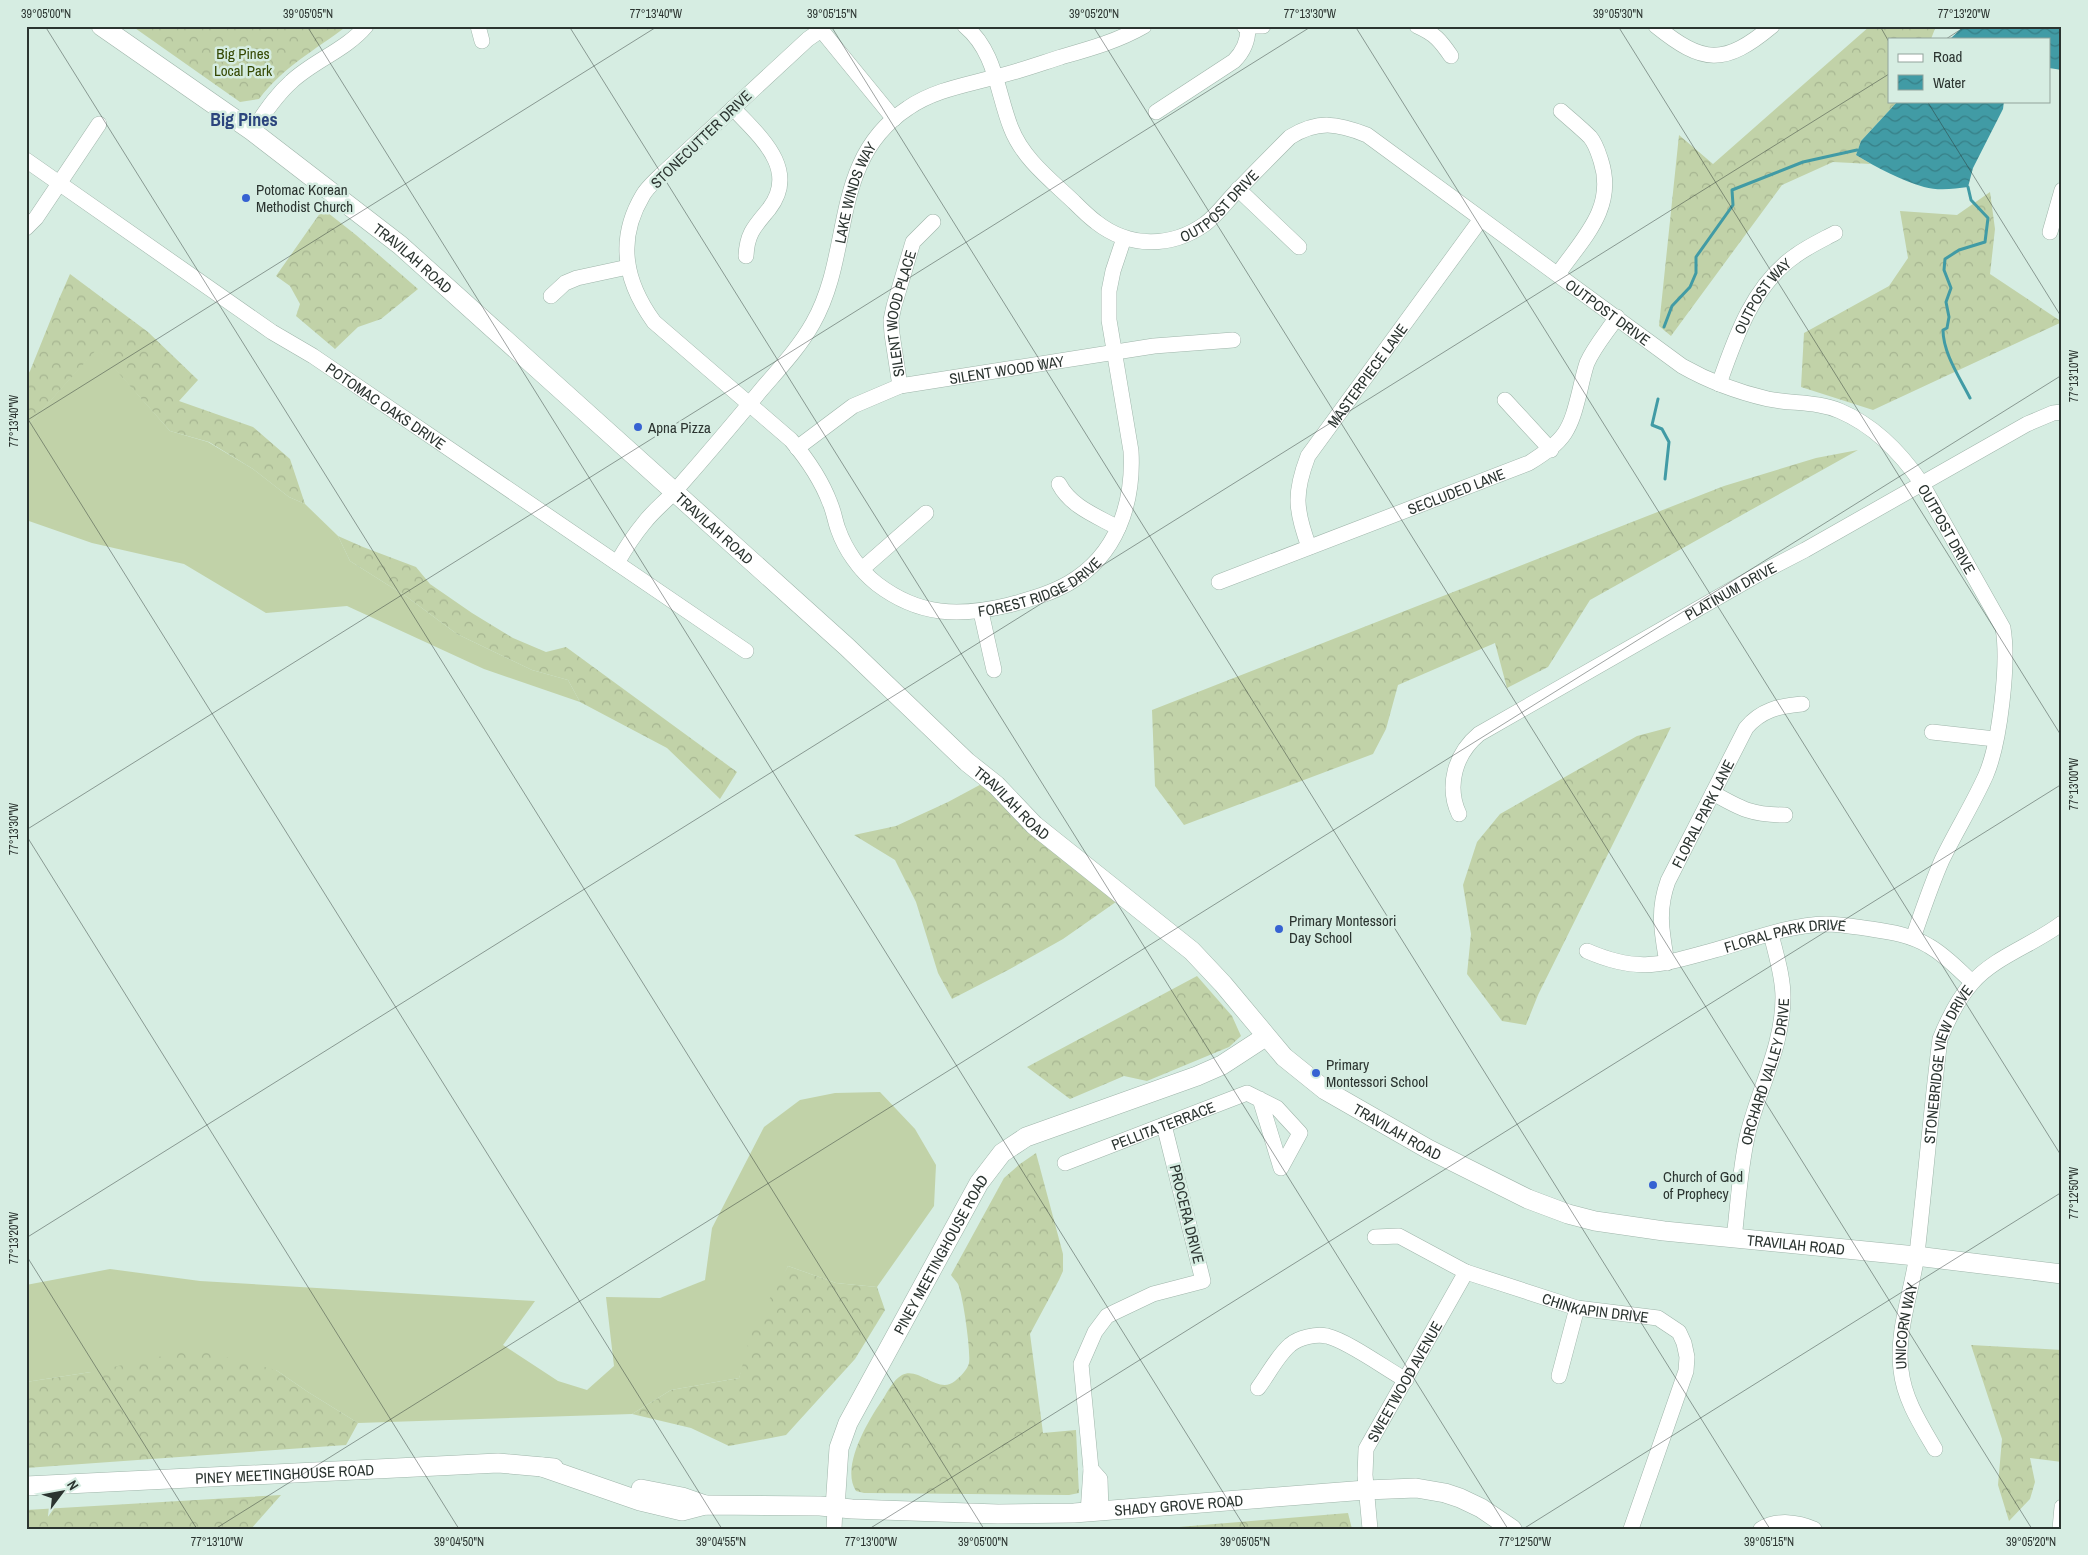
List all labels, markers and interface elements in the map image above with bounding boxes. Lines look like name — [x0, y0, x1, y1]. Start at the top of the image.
text: 39°05'00"N — [21, 6, 71, 22]
text: 39°05'05"N — [283, 6, 333, 22]
text: 77°13'40"W — [630, 6, 683, 22]
text: 39°05'15"N — [807, 6, 857, 22]
text: 39°05'20"N — [1069, 6, 1119, 22]
text: 77°13'30"W — [1284, 6, 1337, 22]
text: 39°05'30"N — [1593, 6, 1643, 22]
text: 77°13'20"W — [1938, 6, 1991, 22]
legend — [1888, 38, 2050, 102]
park label: Big Pines Local Park — [214, 43, 273, 81]
text: Road — [1933, 46, 1962, 67]
text: Water — [1933, 72, 1965, 93]
street label: STONECUTTER DRIVE — [646, 85, 756, 193]
district label: Big Pines — [210, 107, 278, 132]
street label: LAKE WINDS WAY — [829, 137, 881, 245]
street label: OUTPOST DRIVE — [1176, 165, 1263, 247]
place label: Potomac Korean Methodist Church — [256, 179, 353, 217]
marker: Potomac Korean Methodist Church — [240, 192, 252, 204]
street label: TRAVILAH ROAD — [369, 218, 457, 298]
street label: SILENT WOOD PLACE — [880, 247, 921, 379]
street label: OUTPOST WAY — [1728, 252, 1796, 337]
street label: OUTPOST DRIVE — [1561, 274, 1655, 350]
street label: MASTERPIECE LANE — [1322, 319, 1412, 431]
text: 77°13'10"W — [2066, 349, 2082, 402]
street label: SILENT WOOD WAY — [948, 350, 1066, 389]
street label: POTOMAC OAKS DRIVE — [322, 357, 450, 454]
text: 77°13'40"W — [6, 394, 22, 447]
place label: Apna Pizza — [647, 417, 711, 438]
marker: Apna Pizza — [632, 421, 644, 433]
street label: SECLUDED LANE — [1404, 463, 1508, 519]
street label: OUTPOST DRIVE — [1913, 480, 1981, 578]
street label: TRAVILAH ROAD — [671, 487, 758, 569]
street label: FOREST RIDGE DRIVE — [976, 552, 1106, 621]
street label: PLATINUM DRIVE — [1680, 556, 1780, 625]
street label: FLORAL PARK LANE — [1666, 756, 1739, 871]
text: 77°13'00"W — [2066, 757, 2082, 810]
street label: TRAVILAH ROAD — [970, 761, 1055, 844]
text: 77°13'30"W — [6, 802, 22, 855]
place label: Primary Montessori Day School — [1289, 910, 1396, 948]
street label: FLORAL PARK DRIVE — [1721, 913, 1847, 957]
marker: Primary Montessori Day School — [1273, 923, 1285, 935]
street label: STONEBRIDGE VIEW DRIVE — [1918, 980, 1977, 1145]
street label: ORCHARD VALLEY DRIVE — [1735, 998, 1794, 1147]
place label: Primary Montessori School — [1326, 1054, 1428, 1092]
marker: Primary Montessori School — [1310, 1067, 1322, 1079]
street label: PELLITA TERRACE — [1108, 1096, 1218, 1155]
street label: TRAVILAH ROAD — [1350, 1098, 1445, 1165]
street label: PROCERA DRIVE — [1165, 1162, 1209, 1266]
place label: Church of God of Prophecy — [1663, 1166, 1743, 1204]
text: 77°12'50"W — [2066, 1166, 2082, 1219]
street label: PINEY MEETINGHOUSE ROAD — [888, 1170, 993, 1338]
marker: Church of God of Prophecy — [1647, 1179, 1659, 1191]
text: 77°13'20"W — [6, 1211, 22, 1264]
street label: TRAVILAH ROAD — [1746, 1229, 1846, 1259]
street label: UNICORN WAY — [1889, 1280, 1922, 1370]
street label: CHINKAPIN DRIVE — [1540, 1287, 1650, 1327]
street label: SWEETWOOD AVENUE — [1362, 1317, 1447, 1446]
street label: PINEY MEETINGHOUSE ROAD — [195, 1459, 375, 1488]
north arrow — [38, 1468, 88, 1518]
text: N — [63, 1477, 83, 1493]
street label: SHADY GROVE ROAD — [1114, 1489, 1244, 1520]
text: 77°13'10"W — [191, 1534, 244, 1550]
text: 39°04'50"N — [434, 1534, 484, 1550]
text: 39°04'55"N — [696, 1534, 746, 1550]
text: 77°13'00"W — [845, 1534, 898, 1550]
text: 39°05'00"N — [958, 1534, 1008, 1550]
text: 39°05'05"N — [1220, 1534, 1270, 1550]
text: 77°12'50"W — [1499, 1534, 1552, 1550]
text: 39°05'15"N — [1744, 1534, 1794, 1550]
text: 39°05'20"N — [2006, 1534, 2056, 1550]

